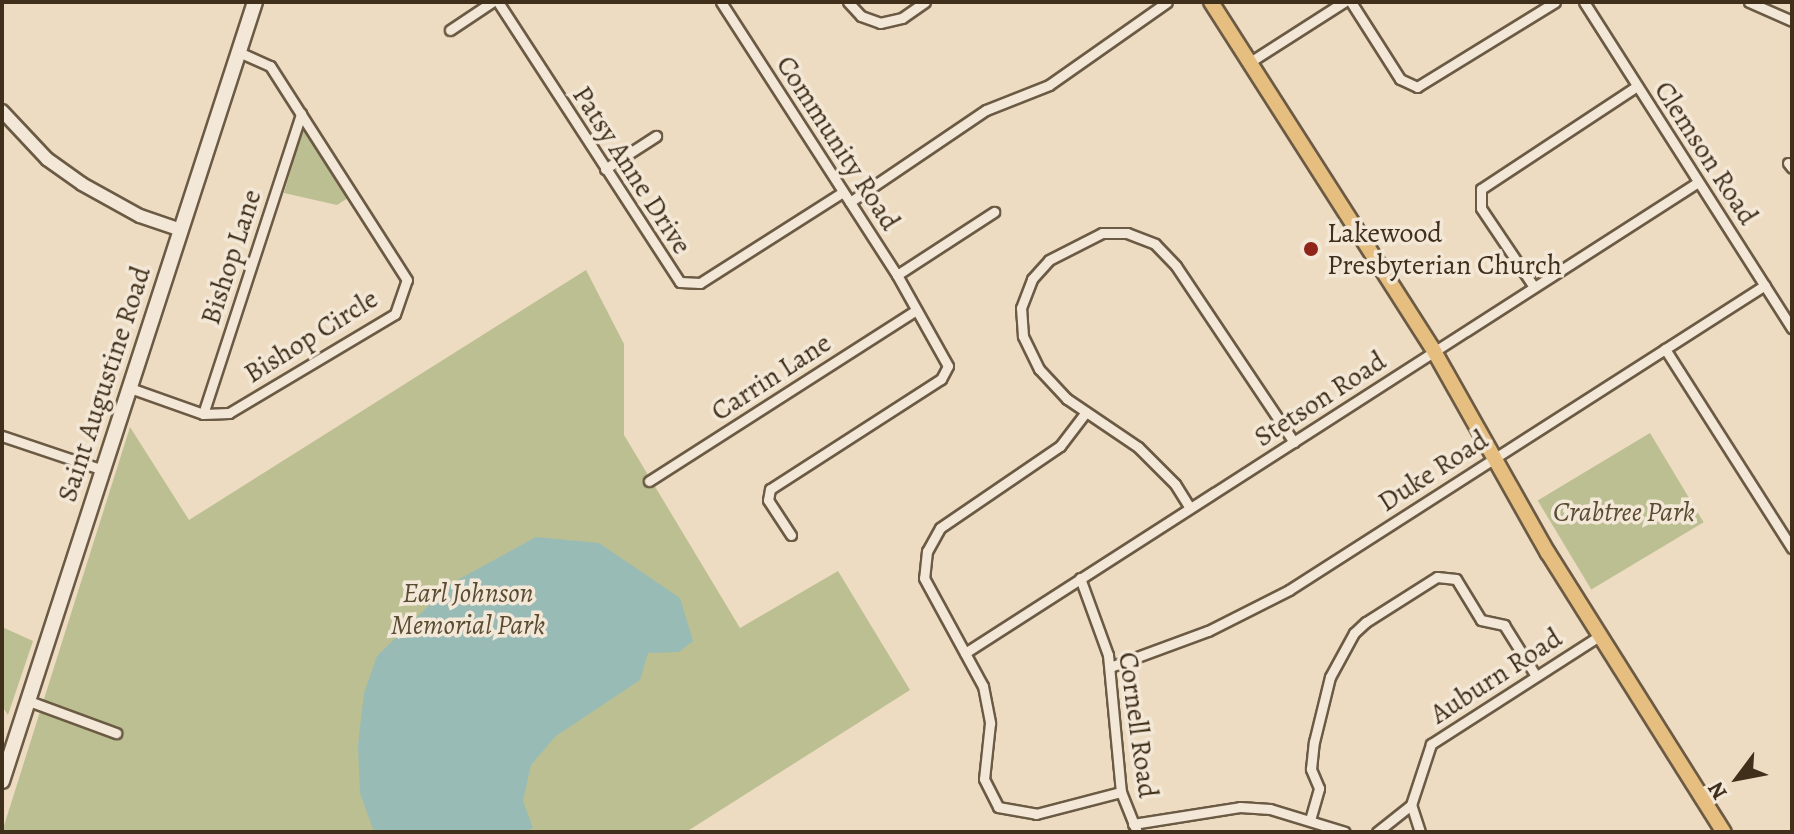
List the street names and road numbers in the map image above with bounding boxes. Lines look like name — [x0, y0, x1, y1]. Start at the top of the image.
street label: Community Road — [769, 49, 907, 237]
street label: Clemson Road — [1647, 75, 1765, 231]
street label: Patsy Anne Drive — [565, 80, 699, 260]
street label: Bishop Lane — [193, 185, 269, 329]
street label: Saint Augustine Road — [50, 262, 158, 506]
street label: Bishop Circle — [238, 282, 384, 390]
street label: Carrin Lane — [705, 326, 837, 428]
street label: Stetson Road — [1248, 344, 1392, 454]
street label: Duke Road — [1372, 423, 1494, 519]
street label: Auburn Road — [1424, 621, 1568, 731]
street label: Cornell Road — [1111, 650, 1165, 800]

